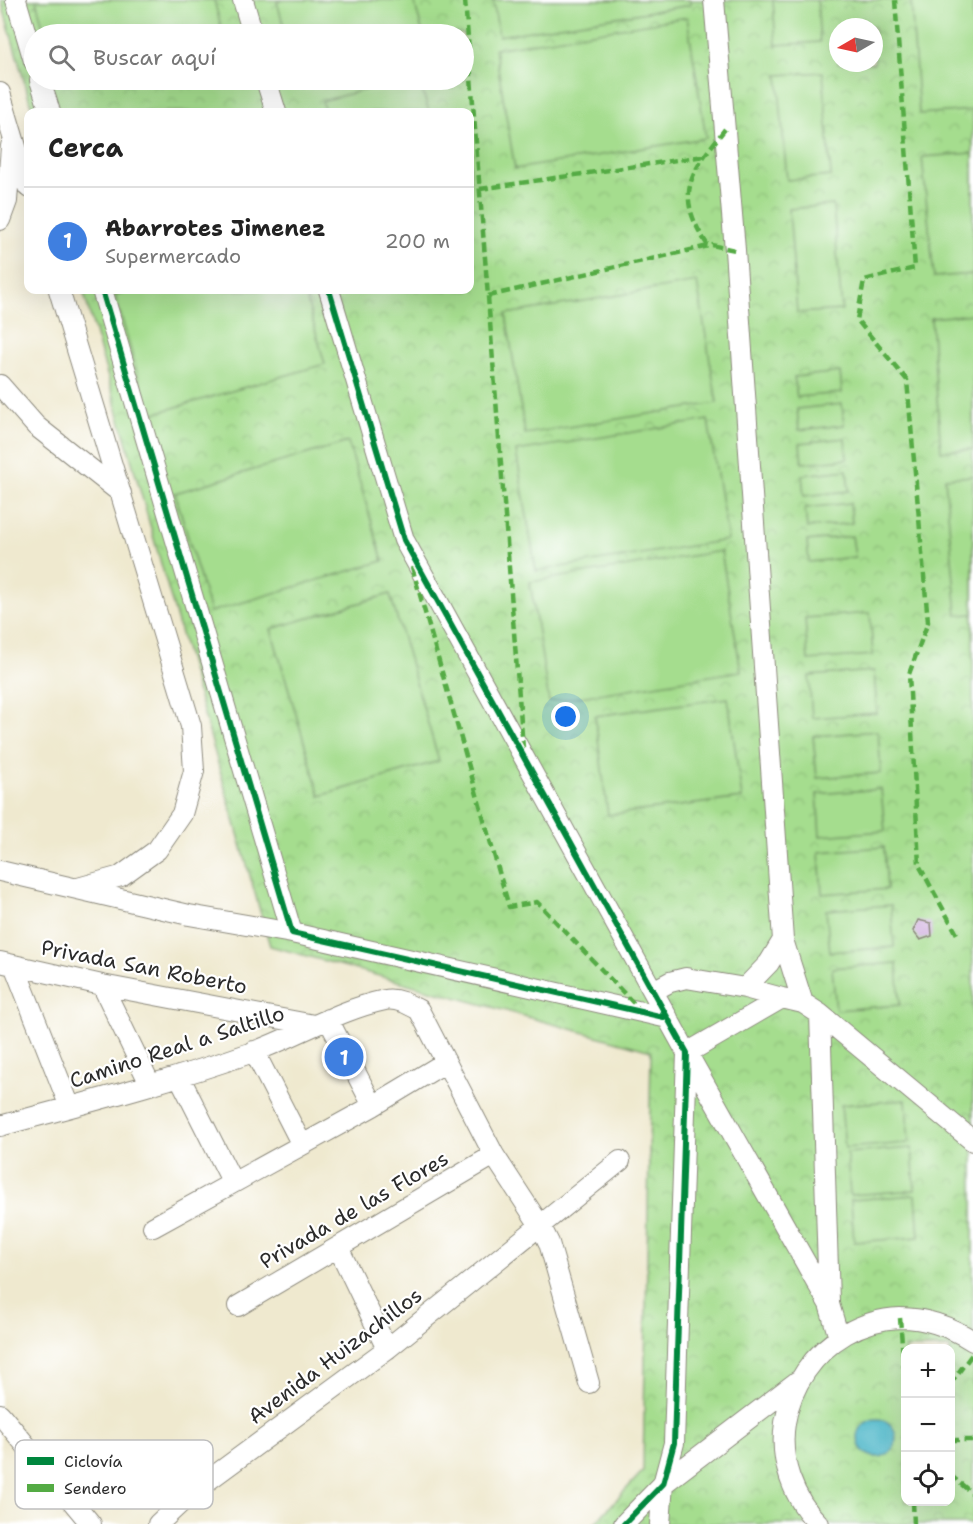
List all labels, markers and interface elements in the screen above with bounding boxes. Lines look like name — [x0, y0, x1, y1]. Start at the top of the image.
north arrow — [829, 18, 883, 72]
search box — [24, 24, 474, 90]
icon: search — [45, 41, 78, 74]
text: Buscar aquí — [93, 43, 216, 72]
text: Cerca — [48, 130, 123, 165]
text: Abarrotes Jimenez — [105, 214, 326, 243]
text: 1 — [63, 228, 72, 254]
text: 200 m — [385, 228, 450, 254]
text: Supermercado — [105, 243, 241, 269]
your location — [551, 702, 580, 731]
street label: Privada San Roberto — [39, 933, 249, 1001]
street label: Camino Real a Saltillo — [66, 999, 288, 1095]
pin: 1 — [324, 1034, 364, 1080]
street label: Privada de las Flores — [254, 1144, 454, 1276]
street label: Avenida Huizachillos — [242, 1281, 428, 1431]
map controls — [901, 1344, 955, 1506]
button: + — [901, 1344, 955, 1398]
button: − — [901, 1398, 955, 1452]
legend — [15, 1440, 213, 1509]
text: Ciclovía — [64, 1451, 123, 1472]
button: locate — [901, 1452, 955, 1506]
text: Sendero — [64, 1478, 126, 1499]

